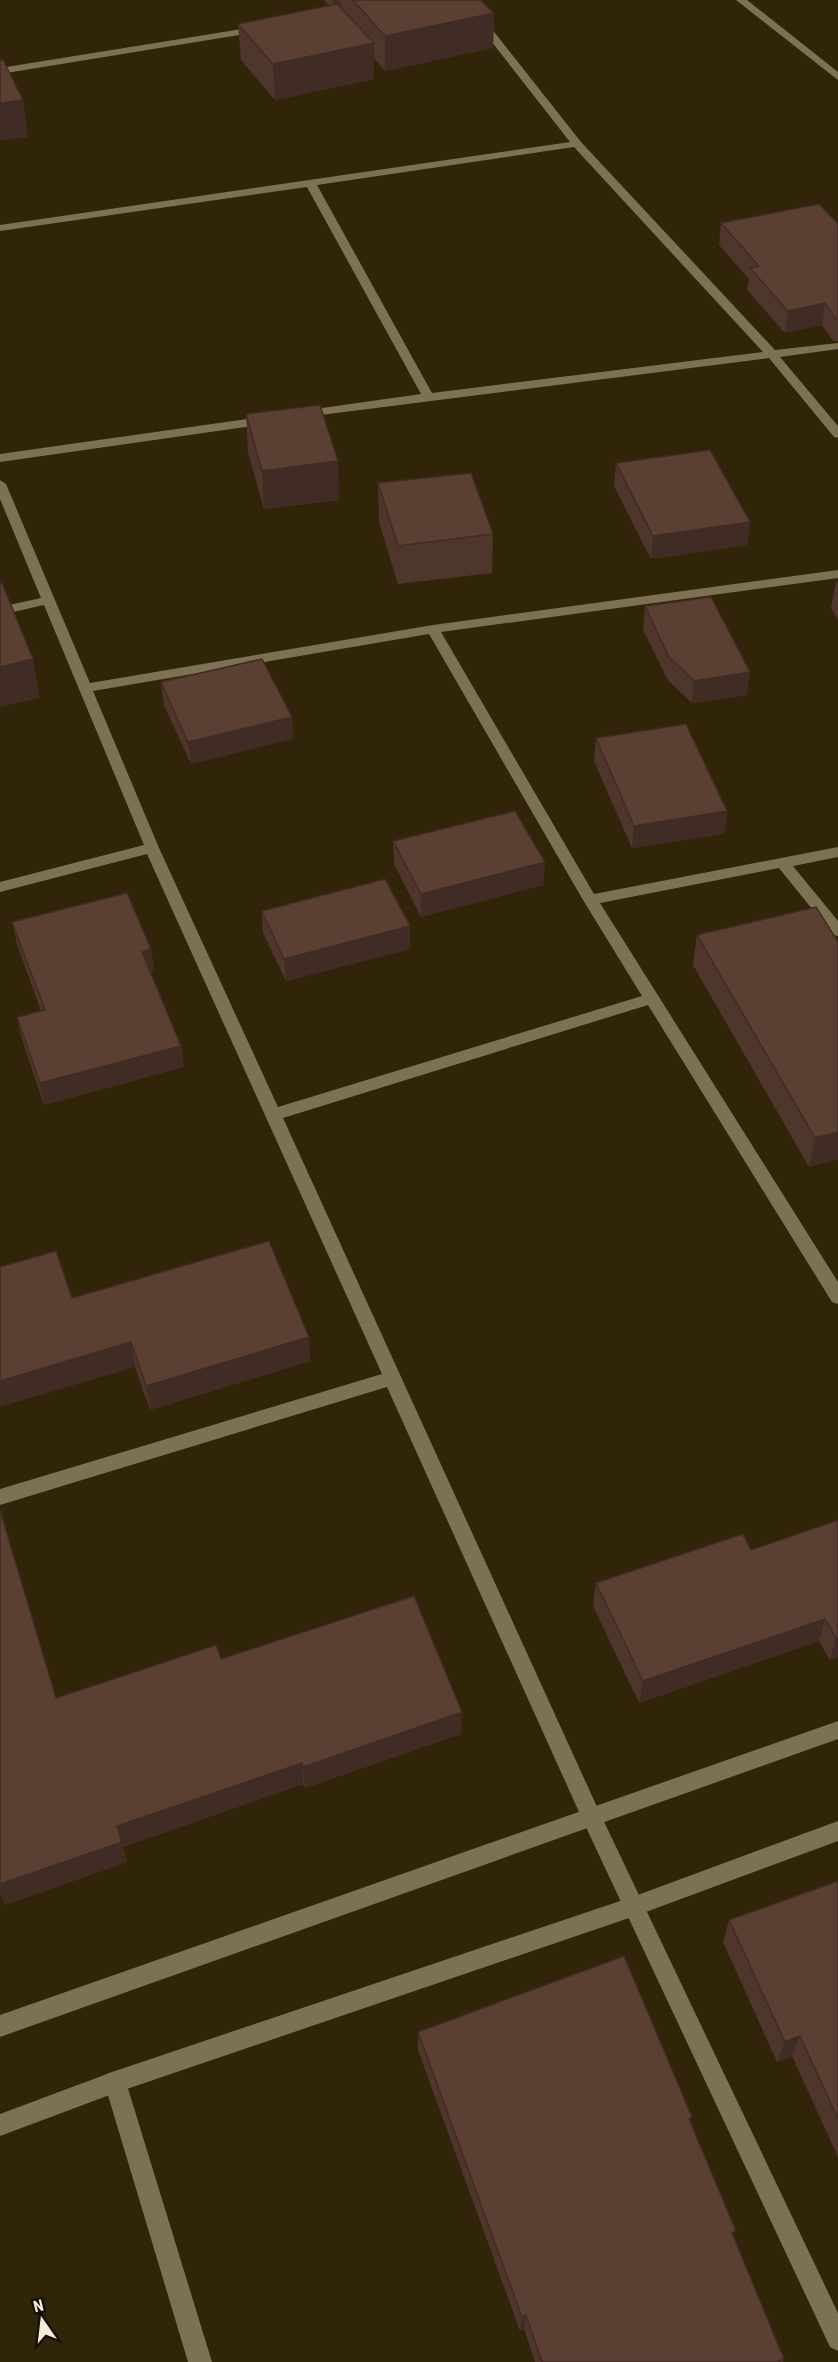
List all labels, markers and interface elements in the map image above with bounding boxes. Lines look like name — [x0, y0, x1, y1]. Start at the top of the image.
north arrow — [12, 2290, 72, 2350]
text: N — [31, 2296, 46, 2316]

